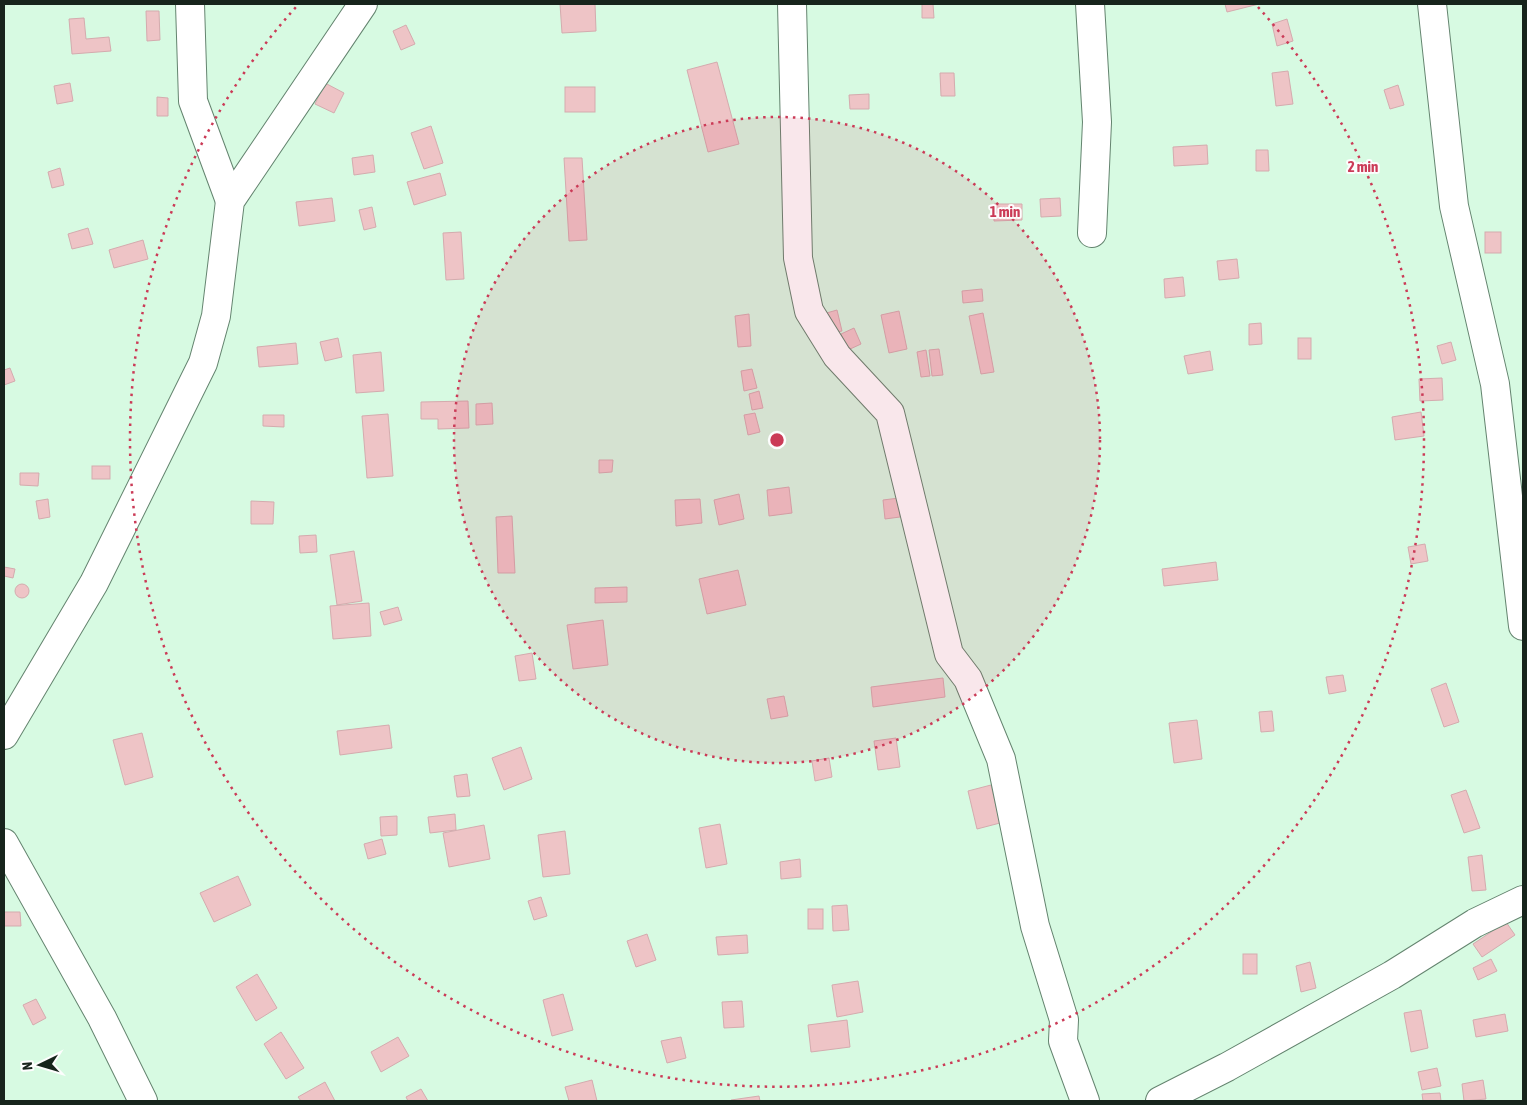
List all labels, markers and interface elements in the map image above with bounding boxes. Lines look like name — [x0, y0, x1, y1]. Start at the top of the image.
text: 2 min — [1348, 158, 1378, 175]
text: 1 min — [990, 203, 1020, 220]
centre of rings — [768, 431, 786, 449]
north arrow — [15, 1040, 65, 1090]
text: N — [19, 1061, 35, 1071]

